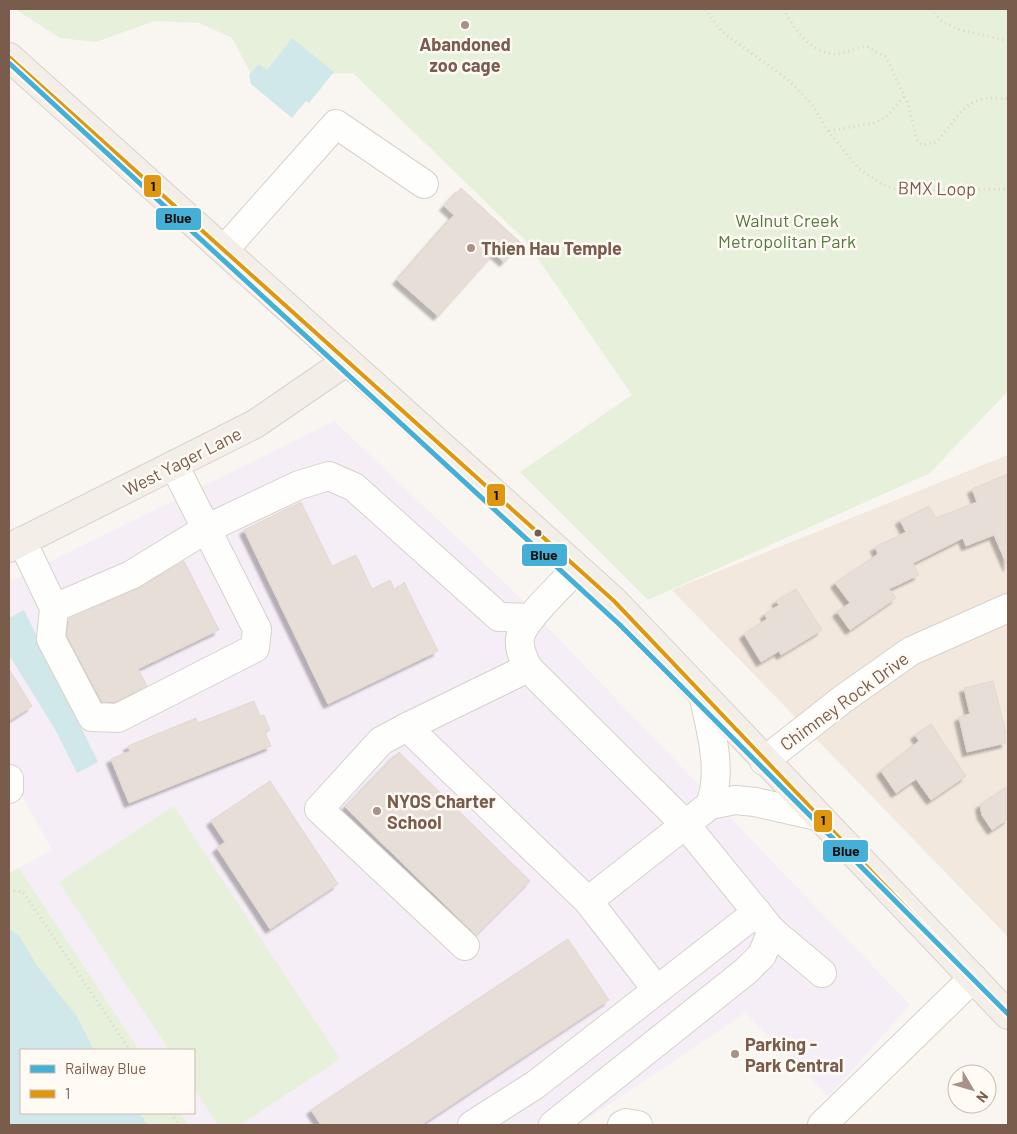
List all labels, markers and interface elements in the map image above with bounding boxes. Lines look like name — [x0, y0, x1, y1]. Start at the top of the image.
marker: Abandoned zoo cage — [459, 19, 471, 31]
place label: Abandoned zoo cage — [419, 33, 511, 76]
line badge: 1 — [143, 174, 162, 198]
street label: BMX Loop — [898, 176, 976, 200]
text: 1 — [151, 177, 156, 194]
line badge: Blue — [155, 207, 202, 231]
text: Blue — [164, 209, 192, 226]
park label: Walnut Creek Metropolitan Park — [718, 209, 856, 252]
place label: Thien Hau Temple — [481, 237, 622, 259]
marker: Thien Hau Temple — [465, 242, 477, 254]
street label: West Yager Lane — [119, 422, 245, 500]
line badge: 1 — [486, 483, 506, 507]
text: 1 — [494, 486, 499, 503]
unlabelled marker — [533, 528, 543, 538]
line badge: Blue — [521, 543, 568, 567]
text: Blue — [530, 546, 558, 563]
street label: Chimney Rock Drive — [775, 647, 913, 755]
place label: NYOS Charter School — [387, 790, 496, 833]
marker: NYOS Charter School — [371, 805, 383, 817]
line badge: 1 — [813, 809, 833, 833]
text: 1 — [821, 811, 826, 828]
line badge: Blue — [822, 839, 869, 863]
text: Blue — [832, 842, 860, 859]
place label: Parking - Park Central — [745, 1033, 843, 1076]
marker: Parking - Park Central — [729, 1048, 741, 1060]
legend — [20, 1049, 195, 1114]
text: Railway Blue — [65, 1059, 146, 1077]
north arrow — [947, 1064, 997, 1114]
text: 1 — [65, 1084, 70, 1102]
text: N — [973, 1088, 992, 1106]

